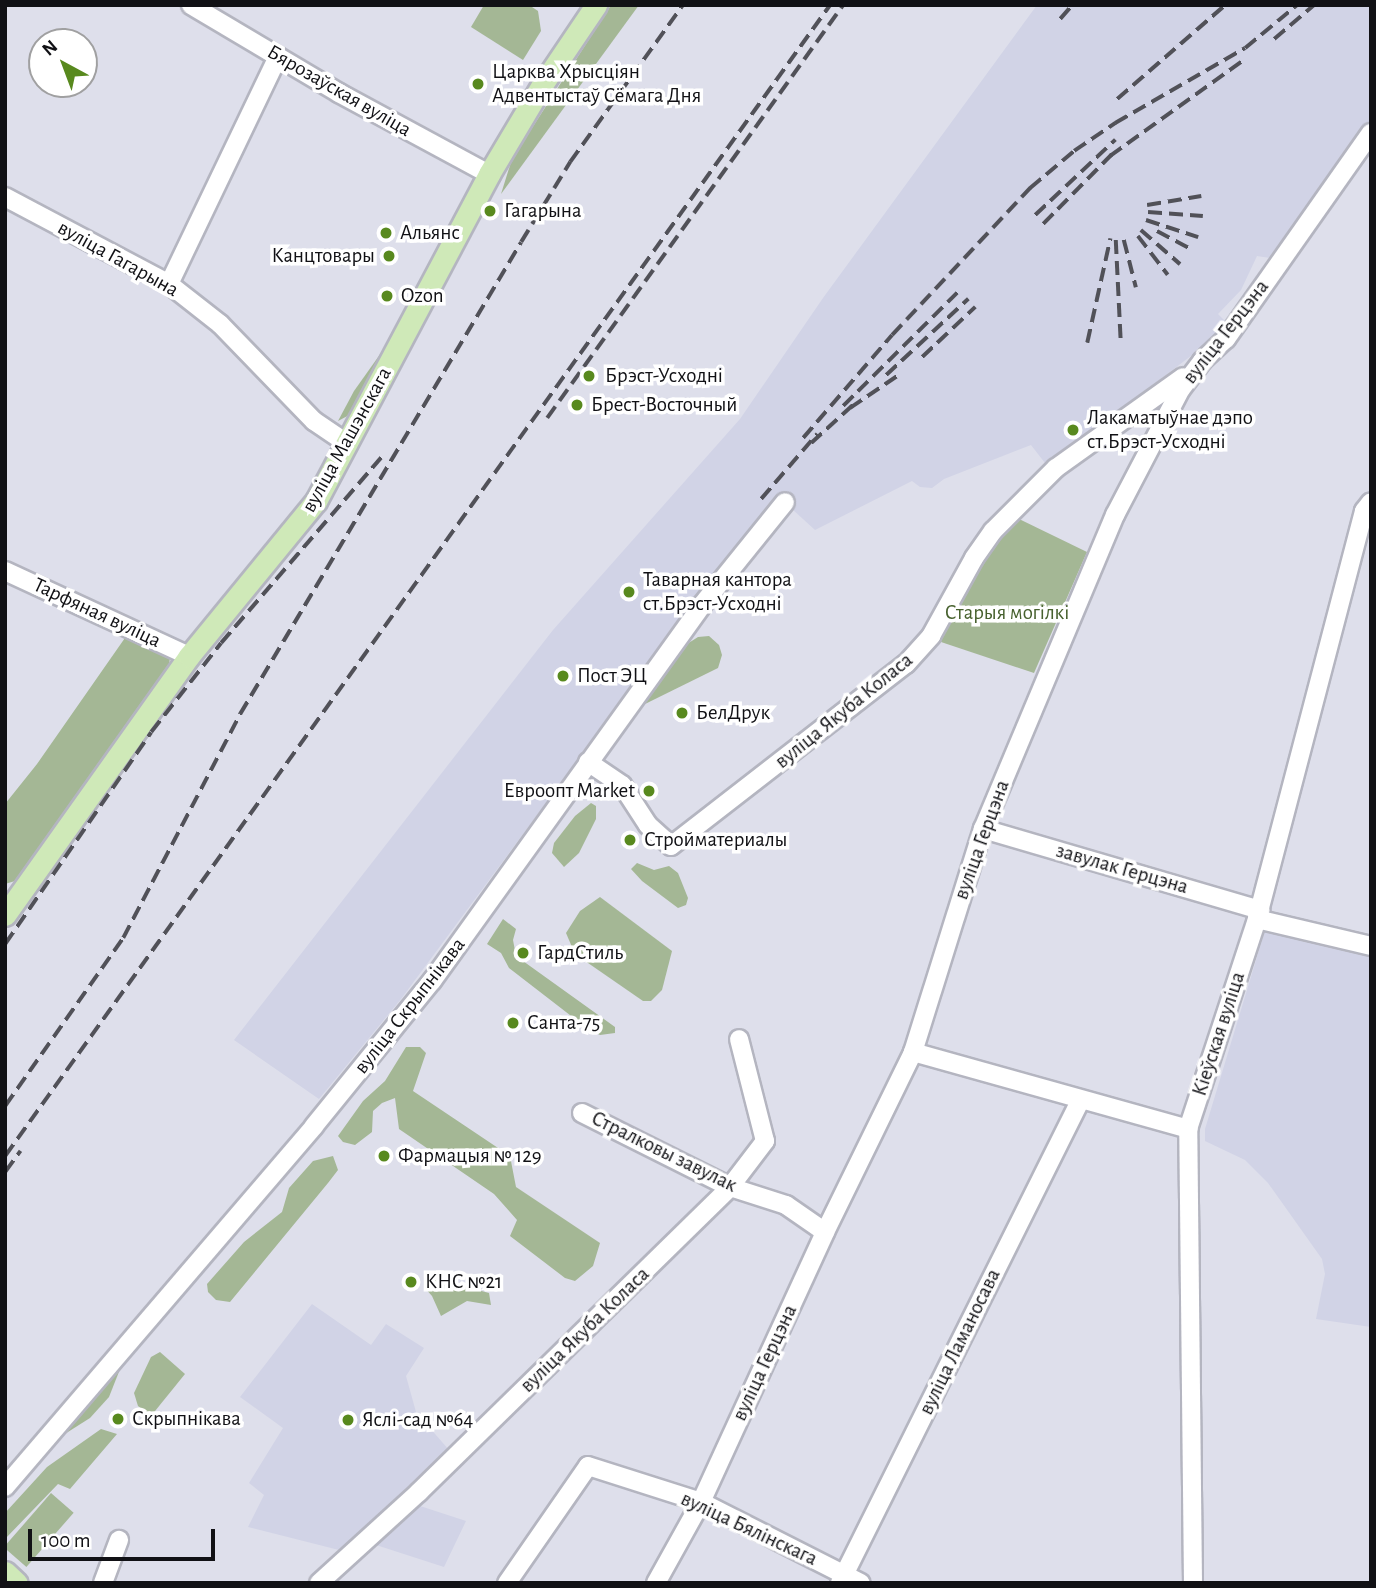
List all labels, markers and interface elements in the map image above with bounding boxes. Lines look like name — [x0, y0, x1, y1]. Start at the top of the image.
north arrow — [28, 28, 98, 98]
text: N — [39, 37, 61, 60]
street label: Бярозаўская вуліца — [262, 39, 416, 143]
place label: Царква Хрысціян Адвентыстаў Сёмага Дня — [492, 59, 701, 109]
marker: Царква Хрысціян Адвентыстаў Сёмага Дня — [470, 76, 486, 92]
place label: Гагарына — [504, 198, 582, 224]
marker: Гагарына — [482, 203, 498, 219]
street label: вуліца Гагарына — [53, 215, 183, 303]
place label: Альянс — [400, 220, 460, 246]
marker: Альянс — [378, 225, 394, 241]
place label: Канцтовары — [271, 243, 375, 269]
marker: Канцтовары — [381, 248, 397, 264]
street label: вуліца Герцэна — [1177, 275, 1275, 389]
place label: Ozon — [401, 283, 444, 309]
marker: Ozon — [379, 288, 395, 304]
street label: вуліца Машэнскага — [297, 363, 397, 517]
place label: Брэст-Усходні — [605, 363, 723, 389]
marker: Брэст-Усходні — [579, 366, 599, 386]
place label: Брест-Восточный — [591, 392, 737, 418]
marker: Брест-Восточный — [569, 397, 585, 413]
place label: Лакаматыўнае дэпо ст.Брэст-Усходні — [1087, 405, 1253, 455]
marker: Лакаматыўнае дэпо ст.Брэст-Усходні — [1065, 422, 1081, 438]
place label: Таварная кантора ст.Брэст-Усходні — [643, 567, 792, 617]
street label: Тарфяная вуліца — [29, 572, 165, 654]
marker: Таварная кантора ст.Брэст-Усходні — [621, 584, 637, 600]
park label: Старыя могілкі — [945, 600, 1069, 626]
street label: вуліца Якуба Коласа — [770, 648, 918, 774]
place label: Пост ЭЦ — [577, 663, 647, 689]
marker: Пост ЭЦ — [555, 668, 571, 684]
place label: БелДрук — [696, 700, 770, 726]
marker: БелДрук — [674, 705, 690, 721]
street label: вуліца Герцэна — [949, 777, 1015, 903]
place label: Евроопт Market — [504, 778, 635, 804]
marker: Евроопт Market — [641, 783, 657, 799]
place label: Стройматериалы — [644, 827, 787, 853]
marker: Стройматериалы — [622, 832, 638, 848]
street label: завулак Герцэна — [1053, 838, 1191, 900]
street label: вуліца Скрыпнікава — [349, 933, 471, 1079]
place label: ГардСтиль — [537, 940, 623, 966]
marker: ГардСтиль — [515, 945, 531, 961]
street label: Кіеўская вуліца — [1187, 969, 1251, 1099]
place label: Санта-75 — [527, 1010, 600, 1036]
marker: Санта-75 — [505, 1015, 521, 1031]
street label: Стралковы завулак — [587, 1106, 741, 1198]
place label: Фармацыя № 129 — [398, 1143, 542, 1169]
marker: Фармацыя № 129 — [376, 1148, 392, 1164]
street label: вуліца Якуба Коласа — [515, 1262, 655, 1398]
street label: вуліца Ламаносава — [914, 1265, 1006, 1419]
place label: КНС №21 — [425, 1269, 502, 1295]
marker: КНС №21 — [403, 1274, 419, 1290]
street label: вуліца Герцэна — [727, 1301, 803, 1425]
place label: Скрыпнікава — [132, 1406, 241, 1432]
place label: Яслі-сад №64 — [362, 1407, 473, 1433]
marker: Скрыпнікава — [110, 1411, 126, 1427]
marker: Яслі-сад №64 — [340, 1412, 356, 1428]
street label: вуліца Бялінскага — [677, 1486, 821, 1572]
scale bar — [32, 1514, 219, 1558]
text: 100 m — [41, 1530, 91, 1551]

